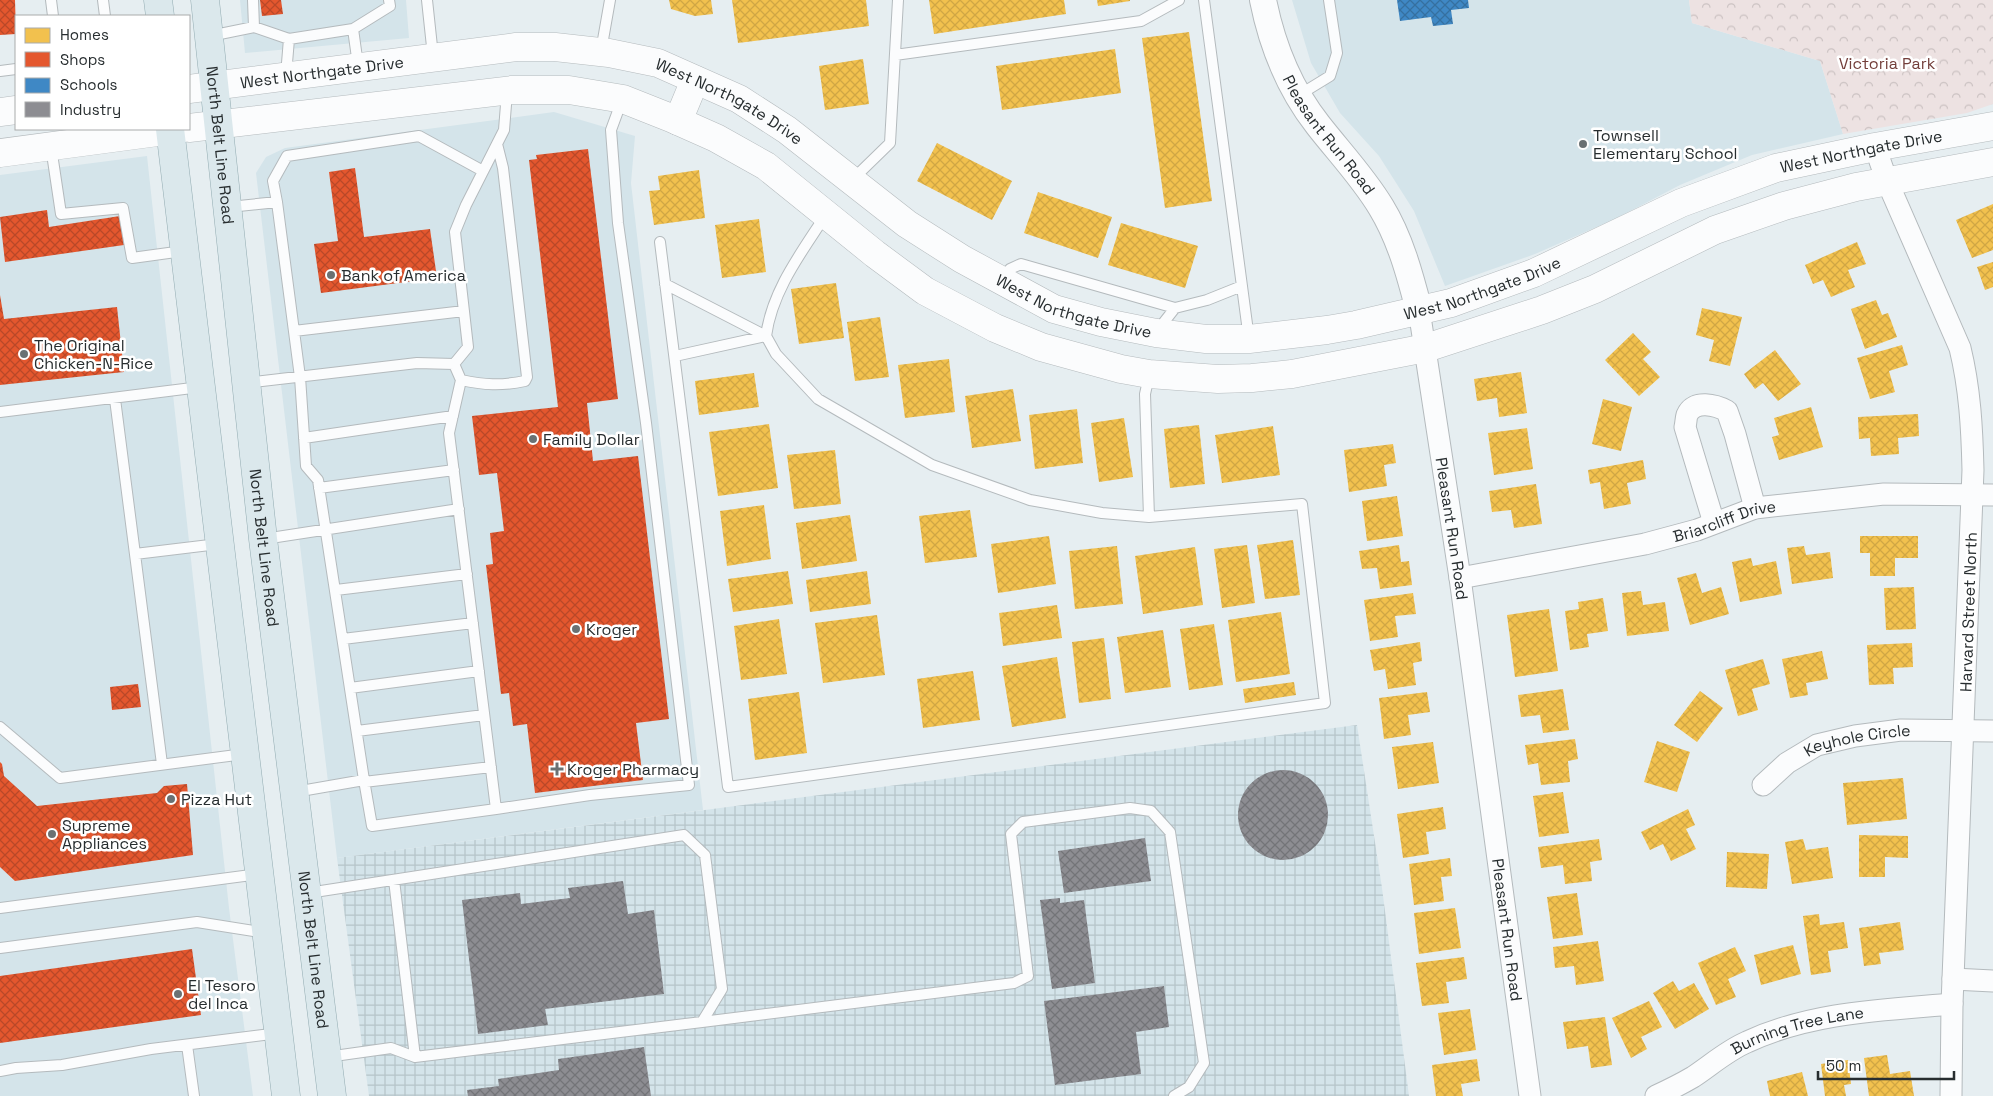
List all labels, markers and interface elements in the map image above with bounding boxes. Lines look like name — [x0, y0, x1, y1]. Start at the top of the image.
legend — [15, 15, 190, 130]
text: Homes — [60, 25, 109, 44]
text: Shops — [60, 50, 105, 69]
street label: West Northgate Drive — [239, 52, 405, 93]
street label: West Northgate Drive — [652, 53, 807, 150]
park label: Victoria Park — [1839, 53, 1936, 74]
street label: North Belt Line Road — [201, 65, 239, 225]
street label: Pleasant Run Road — [1278, 71, 1380, 199]
text: Schools — [60, 75, 118, 94]
text: Industry — [60, 100, 121, 119]
place label: Townsell Elementary School — [1593, 125, 1738, 164]
street label: West Northgate Drive — [1778, 125, 1944, 178]
marker: Townsell Elementary School — [1577, 138, 1589, 150]
street label: West Northgate Drive — [1402, 252, 1564, 325]
place label: Bank of America — [341, 265, 466, 286]
marker: Bank of America — [325, 269, 337, 281]
street label: West Northgate Drive — [992, 269, 1153, 343]
place label: The Original Chicken-N-Rice — [34, 335, 153, 374]
marker: The Original Chicken-N-Rice — [18, 348, 30, 360]
place label: Family Dollar — [543, 429, 640, 450]
marker: Family Dollar — [527, 433, 539, 445]
street label: Pleasant Run Road — [1431, 456, 1473, 601]
street label: North Belt Line Road — [245, 468, 284, 628]
street label: Briarcliff Drive — [1670, 496, 1777, 547]
street label: Harvard Street North — [1955, 532, 1982, 692]
place label: Kroger — [586, 619, 637, 640]
marker: Kroger — [570, 623, 582, 635]
street label: Keyhole Circle — [1800, 720, 1911, 762]
place label: Kroger Pharmacy — [567, 759, 699, 780]
marker: Kroger Pharmacy — [551, 763, 563, 775]
place label: Pizza Hut — [181, 789, 252, 810]
marker: Pizza Hut — [165, 793, 177, 805]
place label: Supreme Appliances — [62, 815, 147, 854]
marker: Supreme Appliances — [46, 828, 58, 840]
street label: Pleasant Run Road — [1487, 857, 1527, 1003]
street label: North Belt Line Road — [293, 870, 334, 1030]
place label: El Tesoro del Inca — [188, 975, 256, 1014]
marker: El Tesoro del Inca — [172, 988, 184, 1000]
street label: Burning Tree Lane — [1727, 1002, 1865, 1059]
scale bar — [1818, 1048, 1954, 1080]
text: 50 m — [1826, 1056, 1861, 1075]

